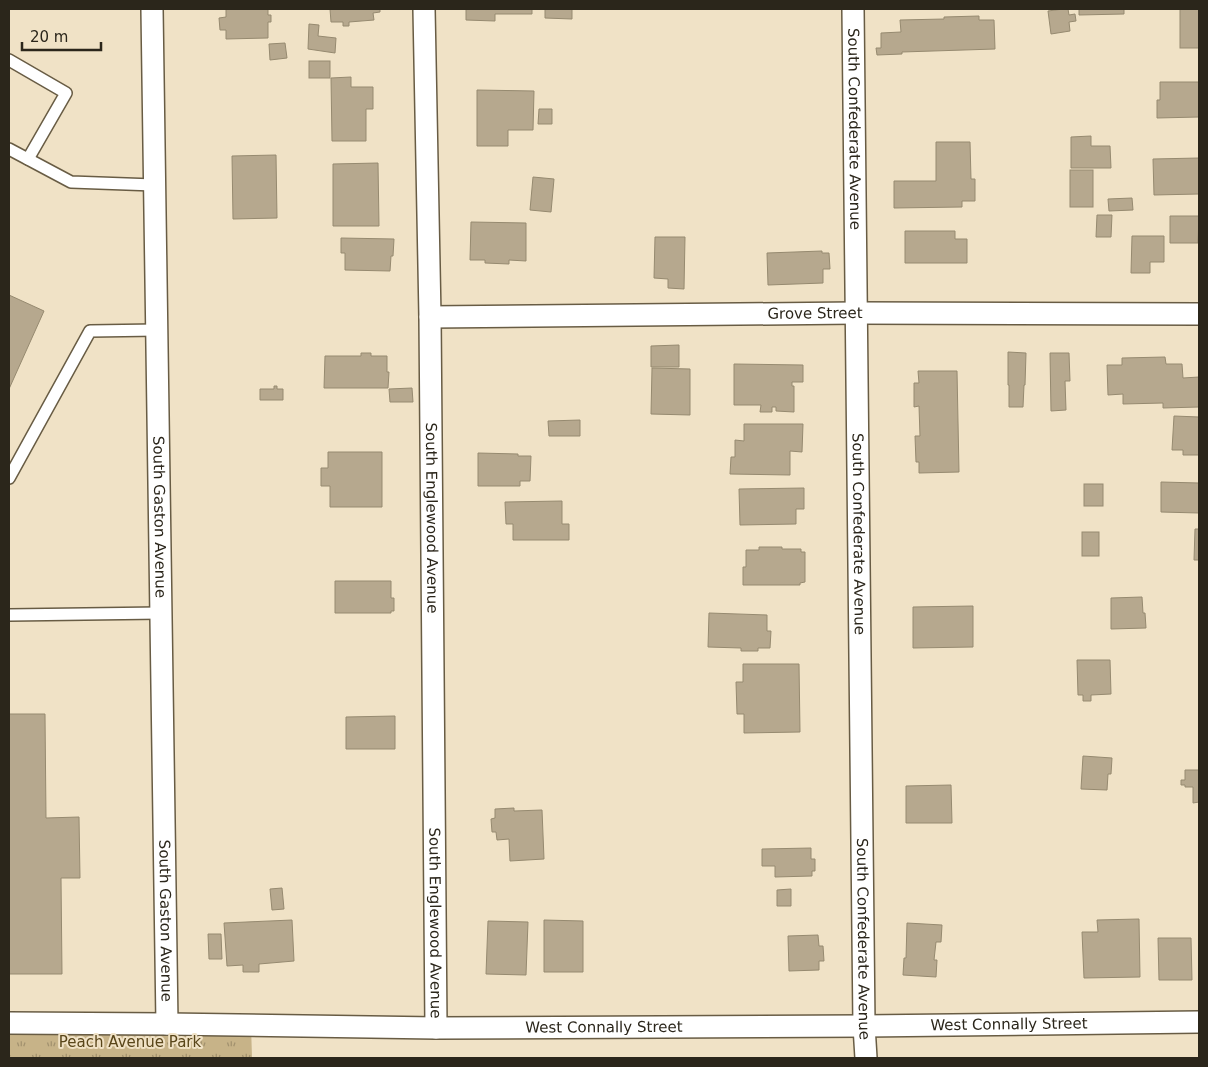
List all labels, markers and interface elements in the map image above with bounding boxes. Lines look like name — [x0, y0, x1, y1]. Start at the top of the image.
scale bar — [22, 20, 101, 52]
text: 20 m — [30, 28, 68, 46]
street label: South Confederate Avenue — [844, 28, 864, 230]
street label: Grove Street — [767, 304, 863, 323]
street label: South Englewood Avenue — [422, 422, 442, 614]
street label: South Confederate Avenue — [849, 433, 869, 635]
street label: South Gaston Avenue — [149, 436, 170, 598]
street label: South Englewood Avenue — [425, 827, 445, 1019]
street label: South Confederate Avenue — [853, 838, 874, 1040]
street label: South Gaston Avenue — [155, 840, 176, 1002]
street label: West Connally Street — [930, 1014, 1088, 1034]
street label: West Connally Street — [525, 1018, 683, 1037]
park label: Peach Avenue Park — [59, 1033, 201, 1051]

